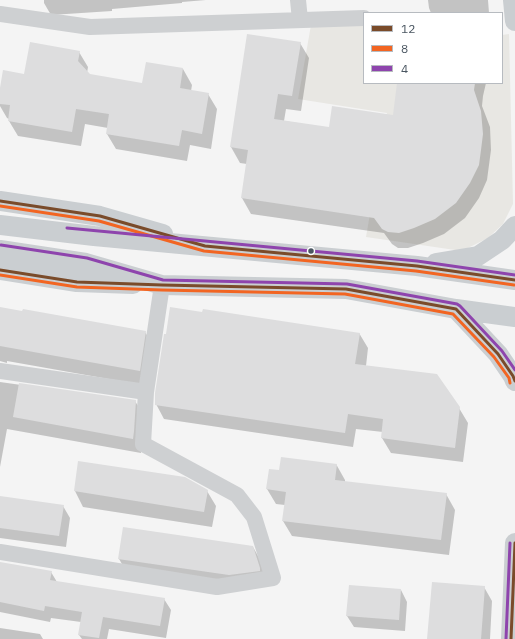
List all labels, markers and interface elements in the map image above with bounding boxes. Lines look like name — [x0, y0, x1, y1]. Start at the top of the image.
legend — [363, 12, 503, 84]
text: 12 — [401, 21, 415, 36]
text: 8 — [401, 41, 408, 56]
text: 4 — [401, 61, 408, 76]
unlabelled marker — [306, 246, 316, 256]

